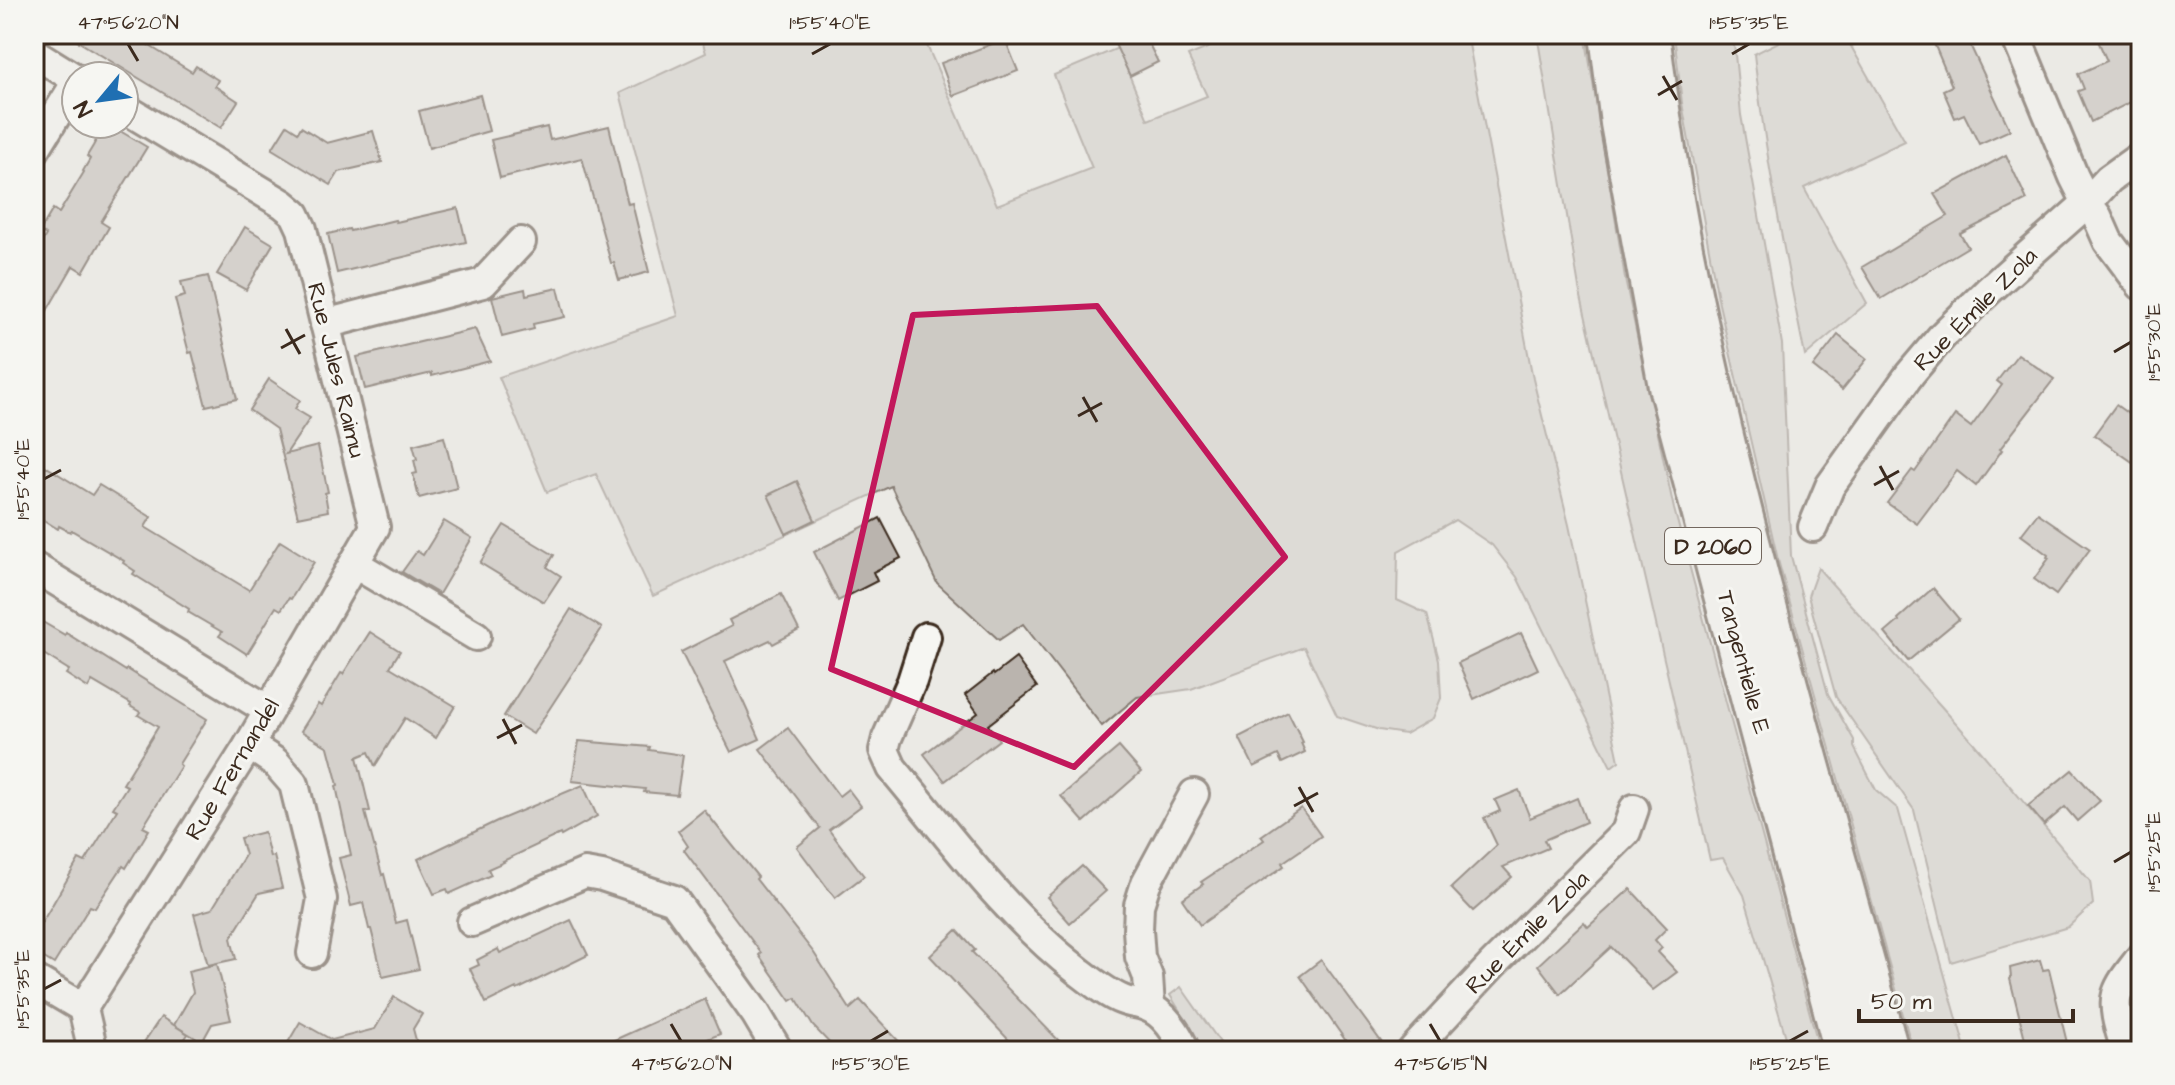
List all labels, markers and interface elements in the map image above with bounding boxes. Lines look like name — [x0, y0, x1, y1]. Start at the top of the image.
text: 47°56'20"N — [77, 9, 179, 37]
text: 1°55'40"E — [789, 9, 871, 37]
text: 1°55'35"E — [1709, 9, 1789, 37]
north arrow — [60, 60, 140, 140]
text: N — [67, 95, 101, 123]
street label: Rue Émile Zola — [1906, 240, 2045, 379]
street label: Rue Jules Raimu — [298, 279, 374, 461]
text: 1°55'30"E — [2140, 303, 2168, 381]
text: 1°55'40"E — [9, 438, 37, 520]
road number: D 2060 — [1665, 528, 1761, 564]
street label: Tangentielle E — [1707, 587, 1779, 738]
street label: Rue Fernandel — [177, 692, 289, 847]
text: 1°55'25"E — [2140, 811, 2168, 892]
street label: Rue Émile Zola — [1458, 863, 1597, 1002]
text: 1°55'35"E — [9, 949, 37, 1029]
scale bar — [1859, 973, 2073, 1023]
text: 50 m — [1871, 985, 1932, 1019]
text: 47°56'20"N — [630, 1050, 732, 1078]
text: 1°55'30"E — [832, 1050, 910, 1078]
text: 47°56'15"N — [1393, 1050, 1487, 1078]
text: 1°55'25"E — [1750, 1050, 1831, 1078]

